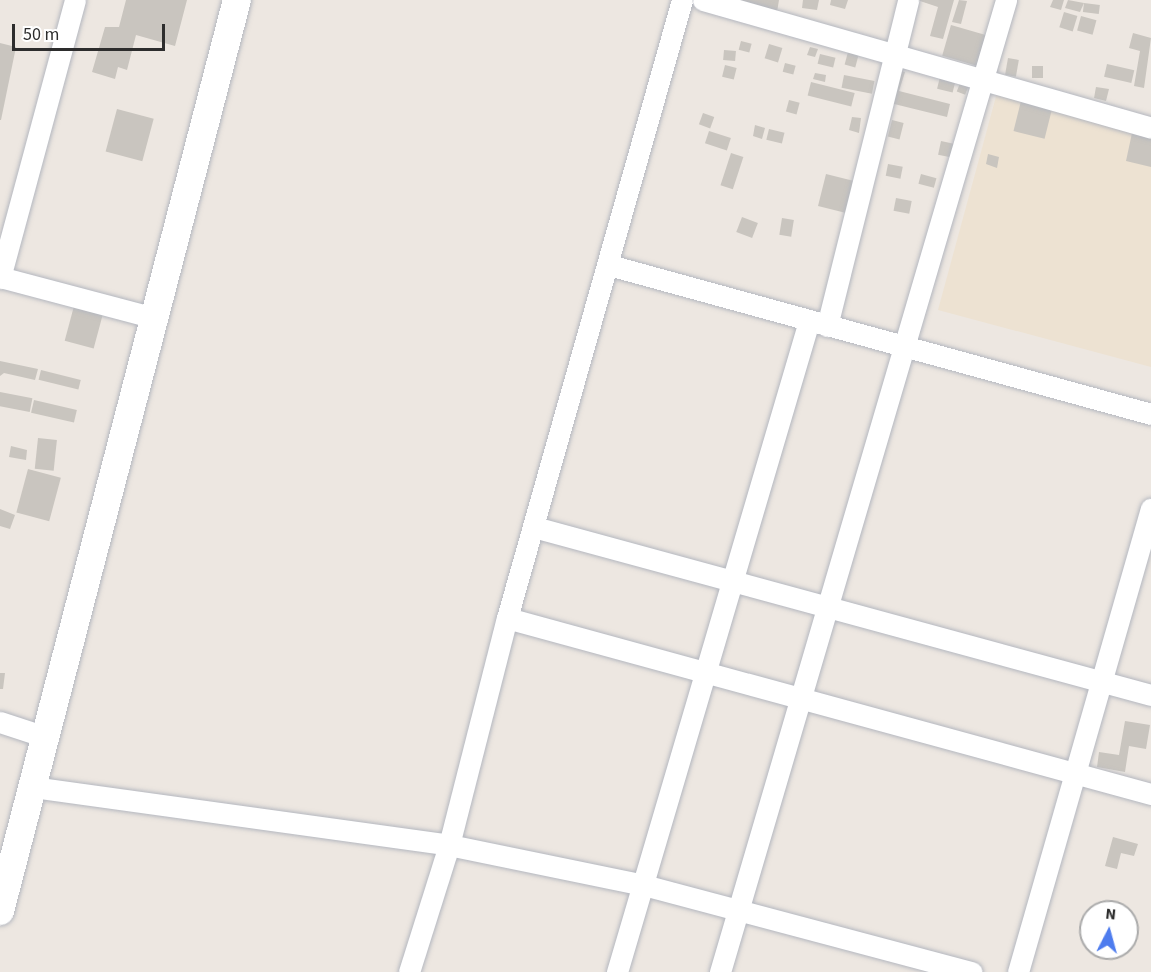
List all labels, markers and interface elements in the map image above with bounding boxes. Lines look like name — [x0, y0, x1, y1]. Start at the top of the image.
scale bar — [15, 12, 168, 50]
text: 50 m — [23, 22, 59, 47]
north arrow — [1079, 900, 1139, 960]
text: N — [1104, 903, 1117, 926]

